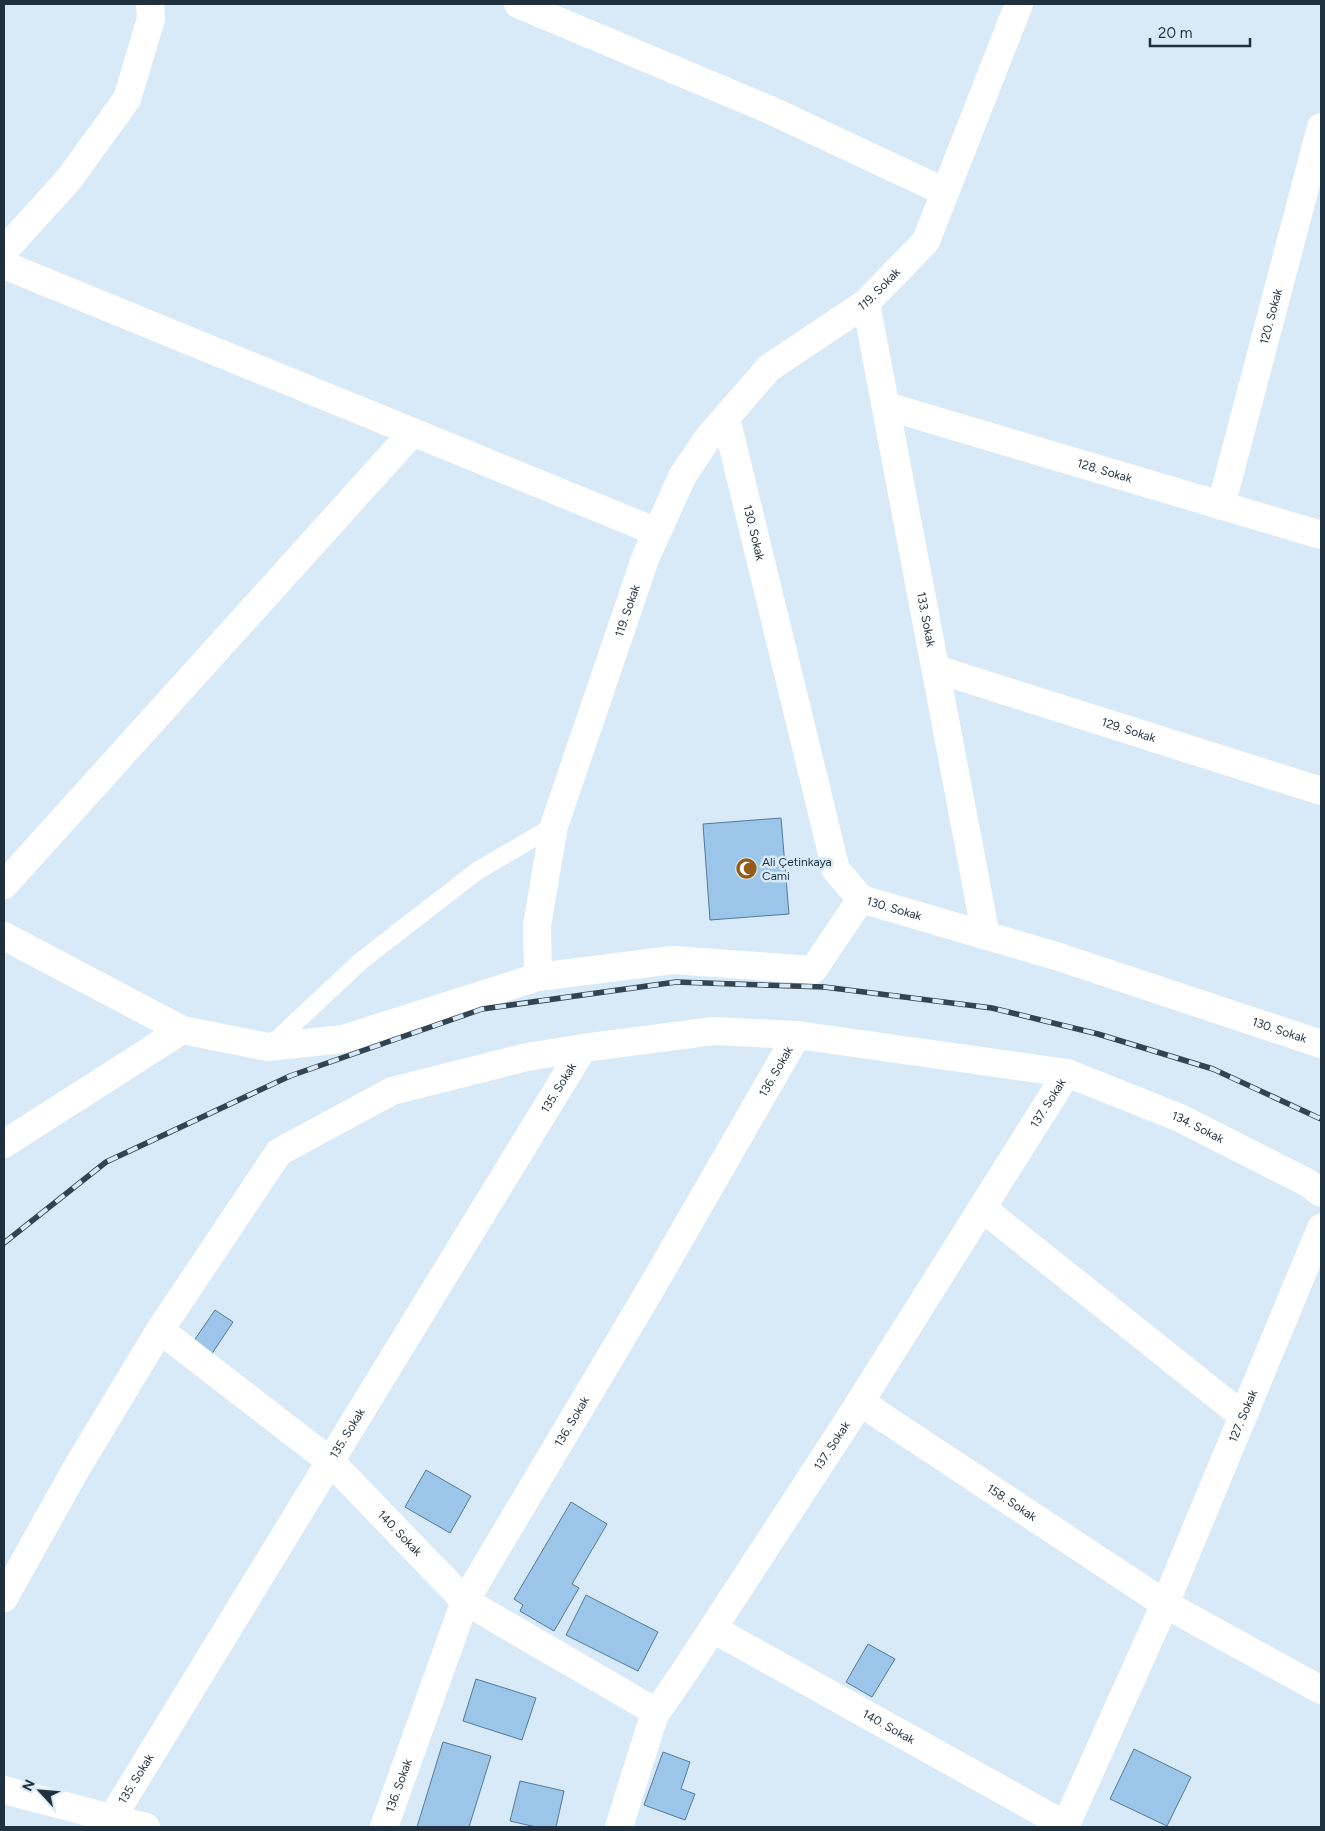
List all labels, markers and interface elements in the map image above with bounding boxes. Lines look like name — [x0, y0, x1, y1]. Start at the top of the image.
scale bar — [1150, 15, 1250, 47]
text: 20 m — [1158, 24, 1192, 42]
street label: 119. Sokak — [855, 265, 903, 313]
street label: 120. Sokak — [1257, 287, 1285, 346]
street label: 128. Sokak — [1076, 456, 1134, 486]
street label: 130. Sokak — [740, 503, 767, 562]
street label: 119. Sokak — [612, 583, 643, 639]
street label: 133. Sokak — [914, 591, 938, 648]
street label: 129. Sokak — [1100, 715, 1158, 745]
place label: Ali Çetinkaya Cami — [762, 855, 832, 883]
mosque icon: Ali Çetinkaya Cami — [734, 857, 758, 881]
street label: 130. Sokak — [865, 894, 923, 923]
street label: 130. Sokak — [1250, 1015, 1309, 1046]
street label: 136. Sokak — [756, 1044, 796, 1099]
street label: 135. Sokak — [538, 1060, 579, 1115]
street label: 137. Sokak — [1027, 1076, 1069, 1130]
street label: 134. Sokak — [1170, 1108, 1226, 1146]
street label: 127. Sokak — [1226, 1387, 1260, 1444]
street label: 136. Sokak — [552, 1394, 592, 1449]
street label: 135. Sokak — [327, 1406, 368, 1461]
street label: 137. Sokak — [811, 1419, 853, 1473]
street label: 158. Sokak — [984, 1481, 1039, 1524]
street label: 140. Sokak — [375, 1508, 425, 1559]
street label: 140. Sokak — [860, 1707, 917, 1747]
street label: 135. Sokak — [115, 1751, 157, 1806]
street label: 136. Sokak — [383, 1757, 415, 1814]
north arrow — [15, 1766, 65, 1816]
text: N — [19, 1777, 39, 1794]

